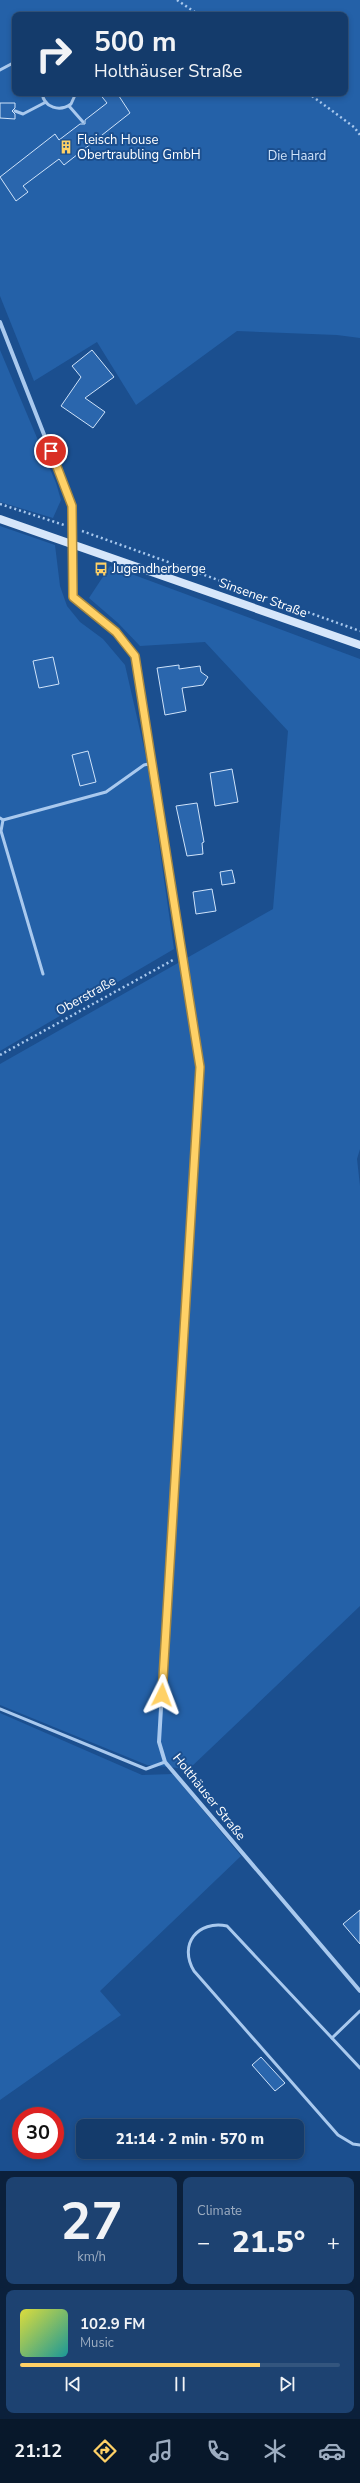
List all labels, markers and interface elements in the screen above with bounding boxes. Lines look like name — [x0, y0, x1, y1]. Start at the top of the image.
text: 500 m — [94, 23, 177, 61]
icon: right — [28, 28, 80, 80]
text: Holthäuser Straße — [94, 59, 242, 83]
place label: Fleisch House Obertraubling GmbH — [77, 131, 201, 164]
building icon: Fleisch House Obertraubling GmbH — [58, 139, 74, 155]
park label: Die Haard — [268, 147, 326, 165]
pin — [34, 434, 68, 468]
icon: arrive — [40, 440, 62, 462]
place label: Jugendherberge — [111, 560, 206, 578]
bus stop icon: Jugendherberge — [93, 561, 109, 577]
street label: Sinsener Straße — [216, 574, 310, 622]
street label: Oberstraße — [53, 972, 119, 1020]
position arrow — [141, 1674, 183, 1716]
street label: Holthäuser Straße — [168, 1750, 250, 1844]
speed limit sign: 30 — [12, 2107, 64, 2159]
text: 21:14 · 2 min · 570 m — [116, 2129, 264, 2149]
text: 27 — [60, 2186, 123, 2257]
text: Climate — [197, 2202, 242, 2220]
text: 21.5° — [232, 2222, 305, 2263]
text: − — [197, 2228, 210, 2258]
text: + — [327, 2228, 340, 2258]
text: km/h — [77, 2248, 106, 2266]
text: 102.9 FM — [80, 2314, 145, 2334]
text: Music — [80, 2334, 114, 2352]
icon: previous — [62, 2373, 84, 2395]
icon: pause — [169, 2373, 191, 2395]
icon: next — [276, 2373, 298, 2395]
icon: directions — [91, 2437, 119, 2465]
icon: music — [147, 2437, 175, 2465]
icon: phone — [204, 2437, 232, 2465]
icon: climate — [261, 2437, 289, 2465]
icon: car — [318, 2437, 346, 2465]
text: 21:12 — [14, 2439, 62, 2463]

